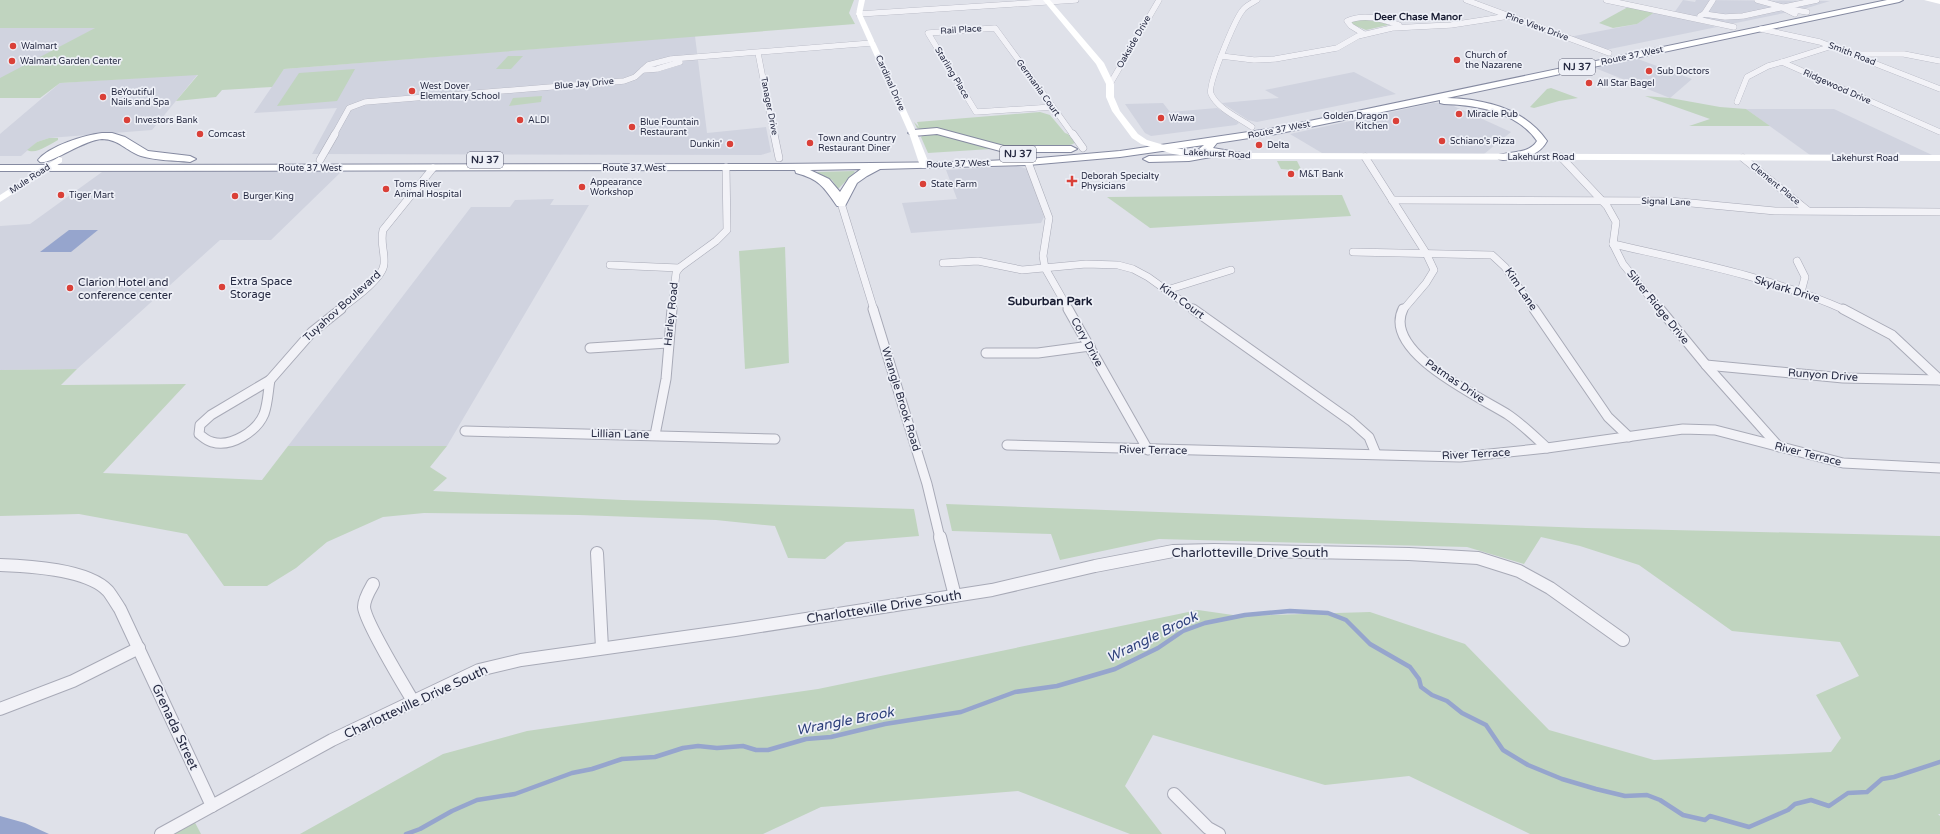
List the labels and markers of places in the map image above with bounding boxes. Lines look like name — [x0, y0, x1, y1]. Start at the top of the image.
marker: Walmart — [8, 41, 18, 51]
place label: Walmart — [21, 41, 58, 52]
place label: Church of the Nazarene — [1465, 50, 1522, 71]
marker: Church of the Nazarene — [1452, 55, 1462, 65]
marker: Walmart Garden Center — [7, 56, 17, 66]
place label: Walmart Garden Center — [20, 56, 121, 67]
marker: Sub Doctors — [1644, 66, 1654, 76]
place label: Sub Doctors — [1657, 66, 1709, 77]
marker: All Star Bagel — [1584, 78, 1594, 88]
place label: All Star Bagel — [1597, 78, 1654, 89]
place label: West Dover Elementary School — [420, 81, 500, 102]
marker: West Dover Elementary School — [407, 86, 417, 96]
place label: BeYoutiful Nails and Spa — [111, 87, 169, 108]
marker: BeYoutiful Nails and Spa — [98, 92, 108, 102]
marker: Miracle Pub — [1454, 109, 1464, 119]
place label: Miracle Pub — [1467, 109, 1518, 120]
place label: Golden Dragon Kitchen — [1323, 111, 1388, 132]
marker: Wawa — [1156, 113, 1166, 123]
place label: Wawa — [1169, 113, 1195, 124]
marker: Investors Bank — [122, 115, 132, 125]
place label: Investors Bank — [135, 115, 198, 126]
marker: ALDI — [515, 115, 525, 125]
place label: ALDI — [528, 115, 549, 126]
marker: Golden Dragon Kitchen — [1391, 116, 1401, 126]
place label: Blue Fountain Restaurant — [640, 117, 699, 138]
marker: Blue Fountain Restaurant — [627, 122, 637, 132]
marker: Comcast — [195, 129, 205, 139]
place label: Comcast — [208, 129, 246, 140]
place label: Town and Country Restaurant Diner — [818, 133, 896, 154]
marker: Schiano's Pizza — [1437, 136, 1447, 146]
place label: Schiano's Pizza — [1450, 136, 1515, 147]
marker: Town and Country Restaurant Diner — [805, 138, 815, 148]
place label: Dunkin' — [690, 139, 722, 150]
marker: Dunkin' — [725, 139, 735, 149]
marker: Delta — [1254, 140, 1264, 150]
place label: Delta — [1267, 140, 1289, 151]
marker: M&T Bank — [1286, 169, 1296, 179]
place label: M&T Bank — [1299, 169, 1343, 180]
place label: Deborah Specialty Physicians — [1081, 171, 1159, 192]
marker: Deborah Specialty Physicians — [1066, 175, 1078, 187]
place label: Appearance Workshop — [590, 177, 642, 198]
place label: Toms River Animal Hospital — [394, 179, 461, 200]
marker: State Farm — [918, 179, 928, 189]
place label: State Farm — [931, 179, 977, 190]
marker: Appearance Workshop — [577, 182, 587, 192]
marker: Toms River Animal Hospital — [381, 184, 391, 194]
marker: Tiger Mart — [56, 190, 66, 200]
place label: Tiger Mart — [69, 190, 114, 201]
marker: Burger King — [230, 191, 240, 201]
place label: Burger King — [243, 191, 294, 202]
place label: Extra Space Storage — [230, 275, 292, 301]
place label: Clarion Hotel and conference center — [78, 276, 173, 302]
marker: Extra Space Storage — [217, 282, 227, 292]
marker: Clarion Hotel and conference center — [65, 283, 75, 293]

